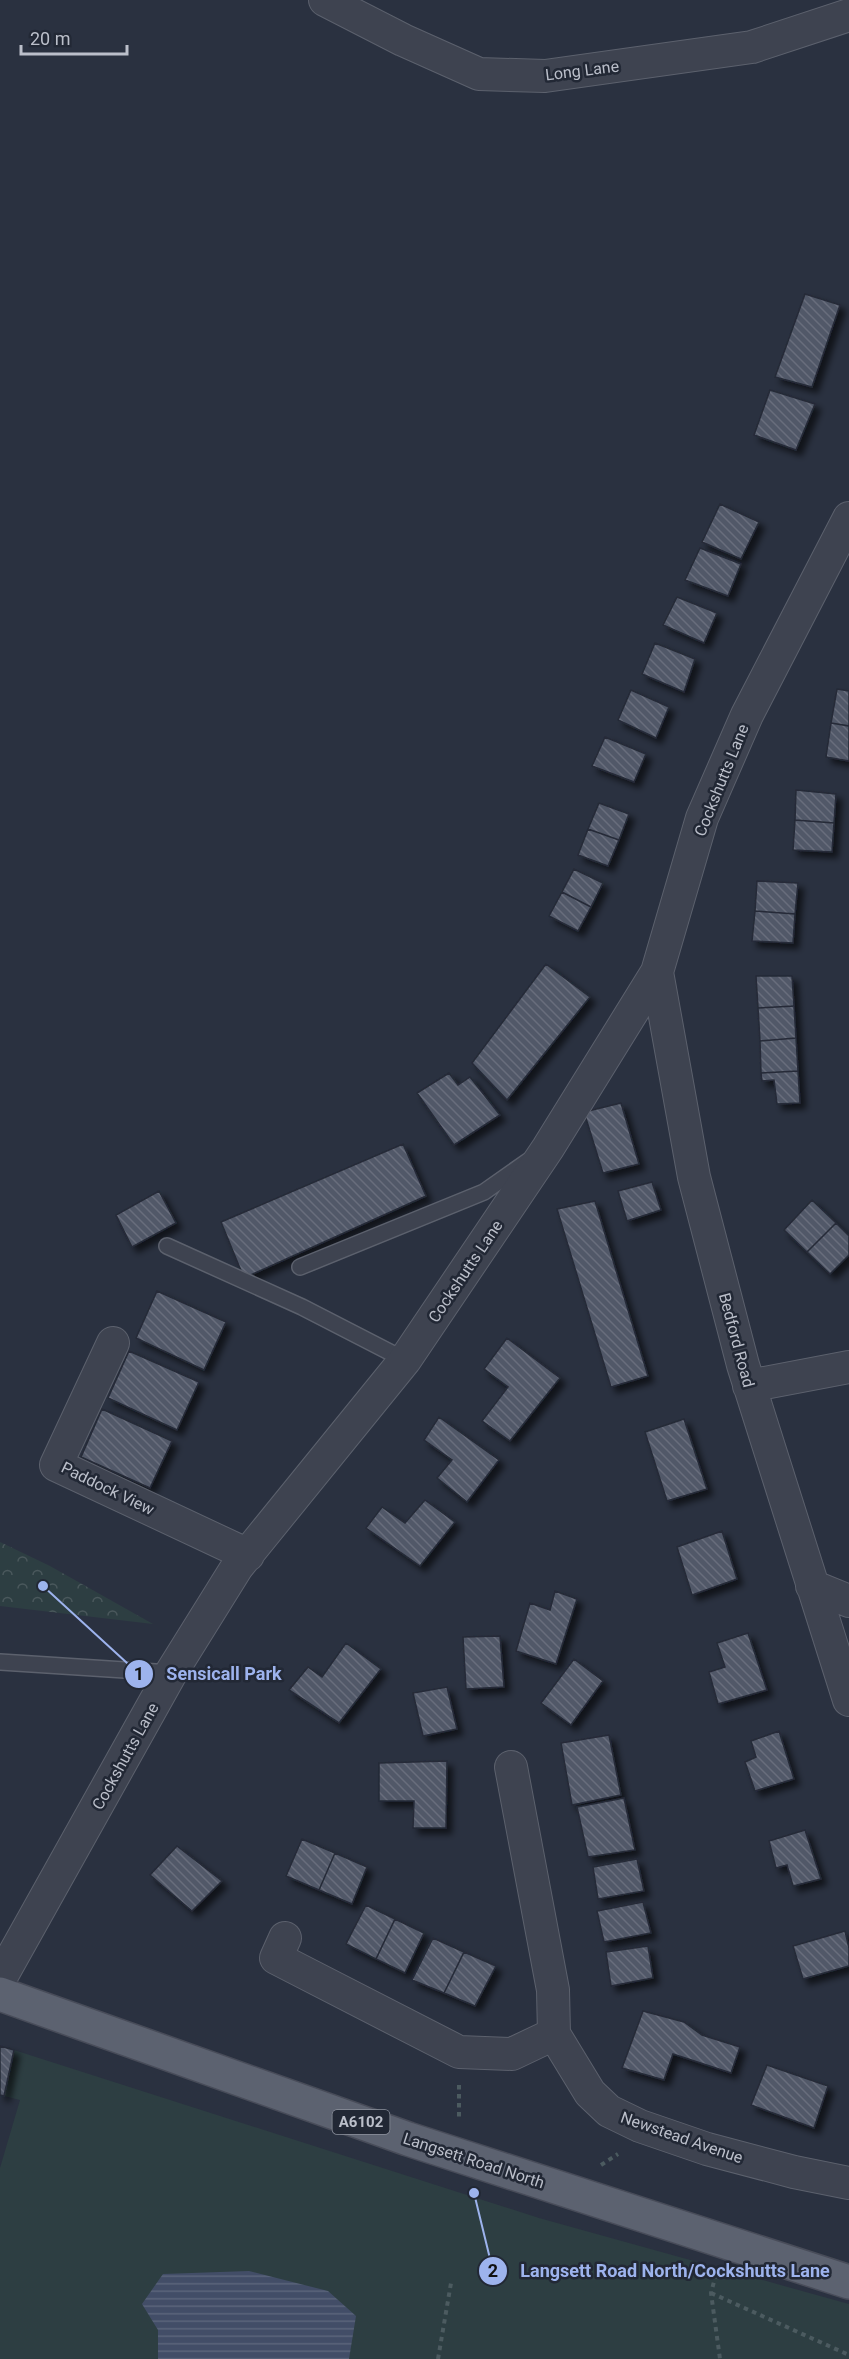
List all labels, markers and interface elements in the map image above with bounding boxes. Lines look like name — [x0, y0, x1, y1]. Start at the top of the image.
scale bar — [21, 18, 128, 56]
text: 20 m — [30, 28, 70, 49]
street label: Long Lane — [544, 57, 620, 84]
street label: Cockshutts Lane — [690, 721, 753, 839]
street label: Cockshutts Lane — [424, 1217, 507, 1326]
street label: Bedford Road — [715, 1291, 758, 1390]
street label: Paddock View — [58, 1458, 157, 1519]
callout: Sensicall Park — [124, 1656, 294, 1692]
text: 1 — [134, 1663, 144, 1684]
text: Sensicall Park — [166, 1663, 282, 1684]
street label: Cockshutts Lane — [88, 1699, 163, 1813]
street label: Newstead Avenue — [618, 2108, 745, 2167]
road number: A6102 — [332, 2110, 389, 2134]
street label: Langsett Road North — [401, 2129, 547, 2192]
callout: Langsett Road North/Cockshutts Lane — [478, 2253, 841, 2289]
text: 2 — [488, 2260, 498, 2281]
text: Langsett Road North/Cockshutts Lane — [520, 2260, 830, 2281]

